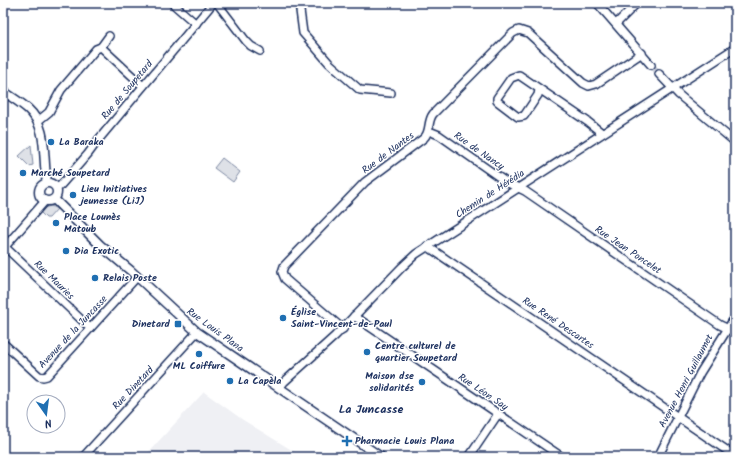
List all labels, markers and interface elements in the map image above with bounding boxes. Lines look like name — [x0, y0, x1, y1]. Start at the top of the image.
street label: Rue de Soupetard — [97, 56, 157, 123]
street label: Rue de Nantes — [358, 127, 418, 178]
street label: Rue de Nancy — [450, 128, 508, 175]
place label: La Baraka — [59, 134, 104, 150]
marker: La Baraka — [46, 137, 56, 147]
place label: Marché Soupetard — [31, 165, 111, 181]
street label: Chemin de Hérédia — [452, 165, 528, 222]
marker: Marché Soupetard — [18, 168, 28, 178]
place label: Lieu Initiatives jeunesse (LiJ) — [78, 181, 147, 209]
marker: Lieu Initiatives jeunesse (LiJ) — [68, 190, 78, 200]
place label: Place Lounès Matoub — [64, 209, 121, 237]
marker: Place Lounès Matoub — [51, 218, 61, 228]
street label: Rue Jean Poncelet — [591, 222, 665, 278]
place label: Dia Exotic — [74, 243, 119, 259]
marker: Dia Exotic — [61, 246, 71, 256]
street label: Rue Mauries — [30, 257, 78, 304]
place label: Relais Poste — [103, 270, 157, 286]
marker: Relais Poste — [90, 273, 100, 283]
street label: Avenue de la Juncasse — [35, 291, 112, 372]
street label: Rue René Descartes — [519, 293, 598, 353]
street label: Rue Louis Plana — [183, 304, 247, 356]
place label: Église Saint-Vincent-de-Paul — [291, 304, 392, 332]
marker: Église Saint-Vincent-de-Paul — [278, 313, 288, 323]
place label: Dinetard — [132, 316, 171, 332]
marker: Dinetard — [173, 319, 183, 329]
street label: Avenue Henri Guillaumet — [655, 331, 717, 431]
place label: Centre culturel de quartier Soupetard — [375, 338, 458, 366]
marker: Centre culturel de quartier Soupetard — [362, 347, 372, 357]
marker: ML Coiffure — [194, 349, 204, 359]
place label: ML Coiffure — [173, 358, 225, 374]
street label: Rue Dinetard — [109, 362, 158, 413]
place label: Maison dse solidarités — [365, 368, 414, 396]
street label: Rue Léon Say — [455, 369, 512, 415]
place label: La Capèla — [238, 373, 281, 389]
marker: La Capèla — [225, 376, 235, 386]
marker: Maison dse solidarités — [417, 377, 427, 387]
north arrow — [26, 394, 66, 434]
district label: La Juncasse — [339, 400, 403, 419]
text: N — [43, 413, 54, 432]
place label: Pharmacie Louis Plana — [355, 433, 454, 449]
marker: Pharmacie Louis Plana — [342, 436, 352, 446]

